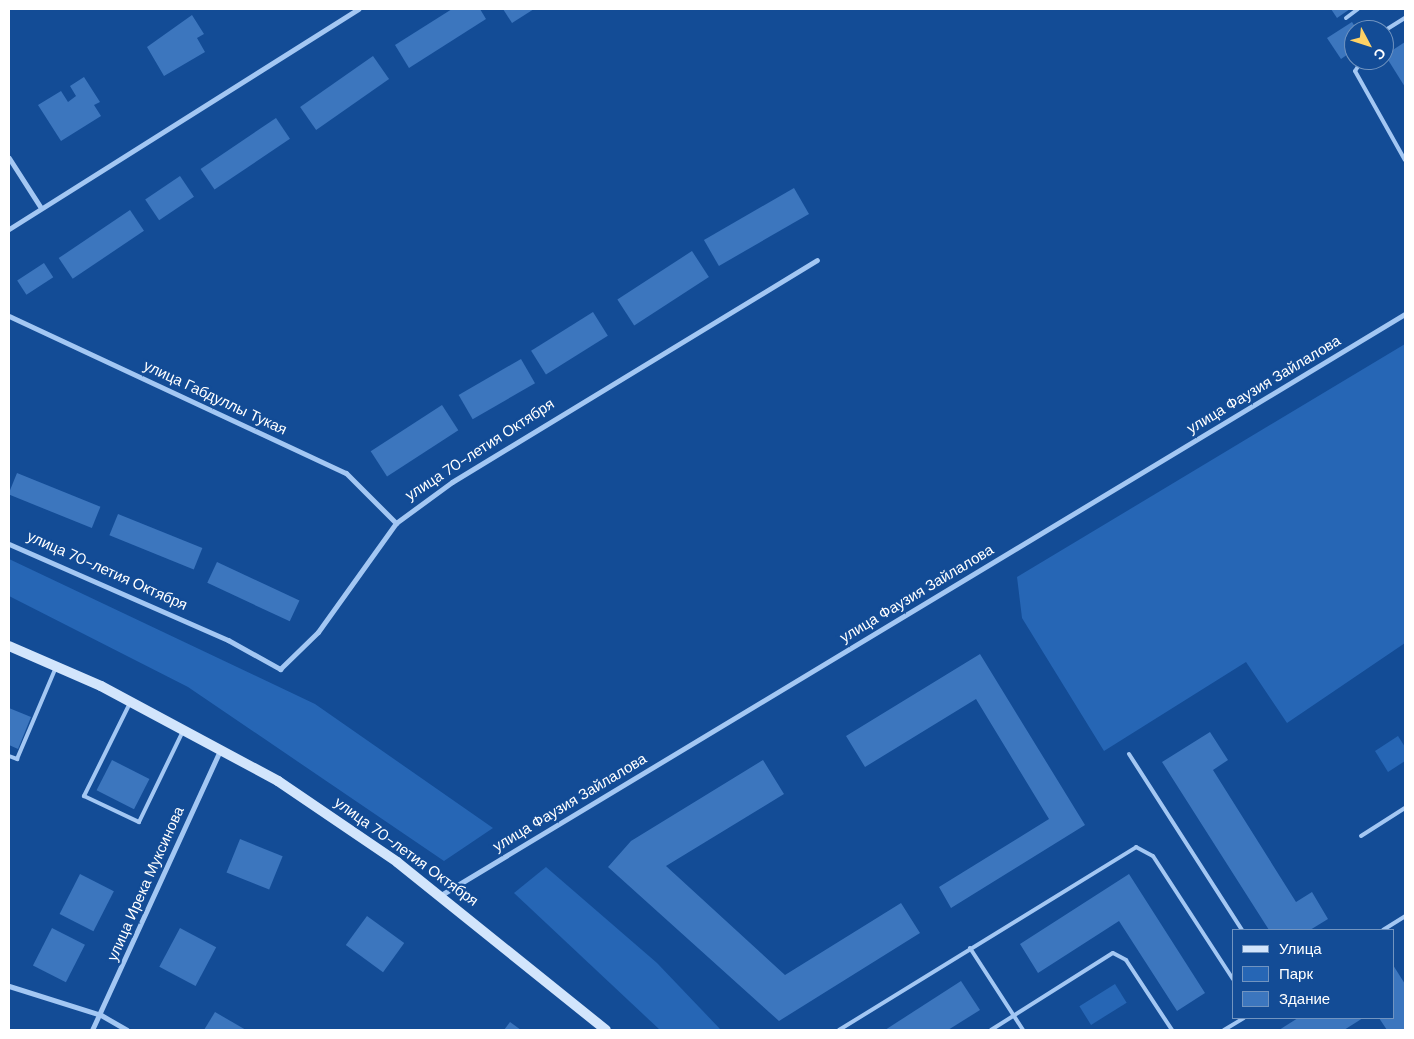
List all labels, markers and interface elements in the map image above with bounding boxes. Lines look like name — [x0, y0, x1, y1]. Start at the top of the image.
north arrow — [1344, 20, 1394, 70]
text: С — [1370, 44, 1390, 64]
street label: улица Фаузия Зайлалова — [1184, 332, 1344, 438]
street label: улица Габдуллы Тукая — [140, 357, 290, 439]
street label: улица 70-летия Октября — [402, 395, 558, 505]
street label: улица 70-летия Октября — [24, 527, 190, 615]
street label: улица Фаузия Зайлалова — [837, 541, 997, 647]
street label: улица Фаузия Зайлалова — [490, 750, 650, 856]
street label: улица 70-летия Октября — [330, 794, 482, 910]
street label: улица Ирека Муксинова — [104, 804, 188, 964]
legend — [1232, 929, 1394, 1019]
text: Улица — [1279, 939, 1322, 959]
text: Парк — [1279, 964, 1313, 984]
text: Здание — [1279, 989, 1330, 1009]

